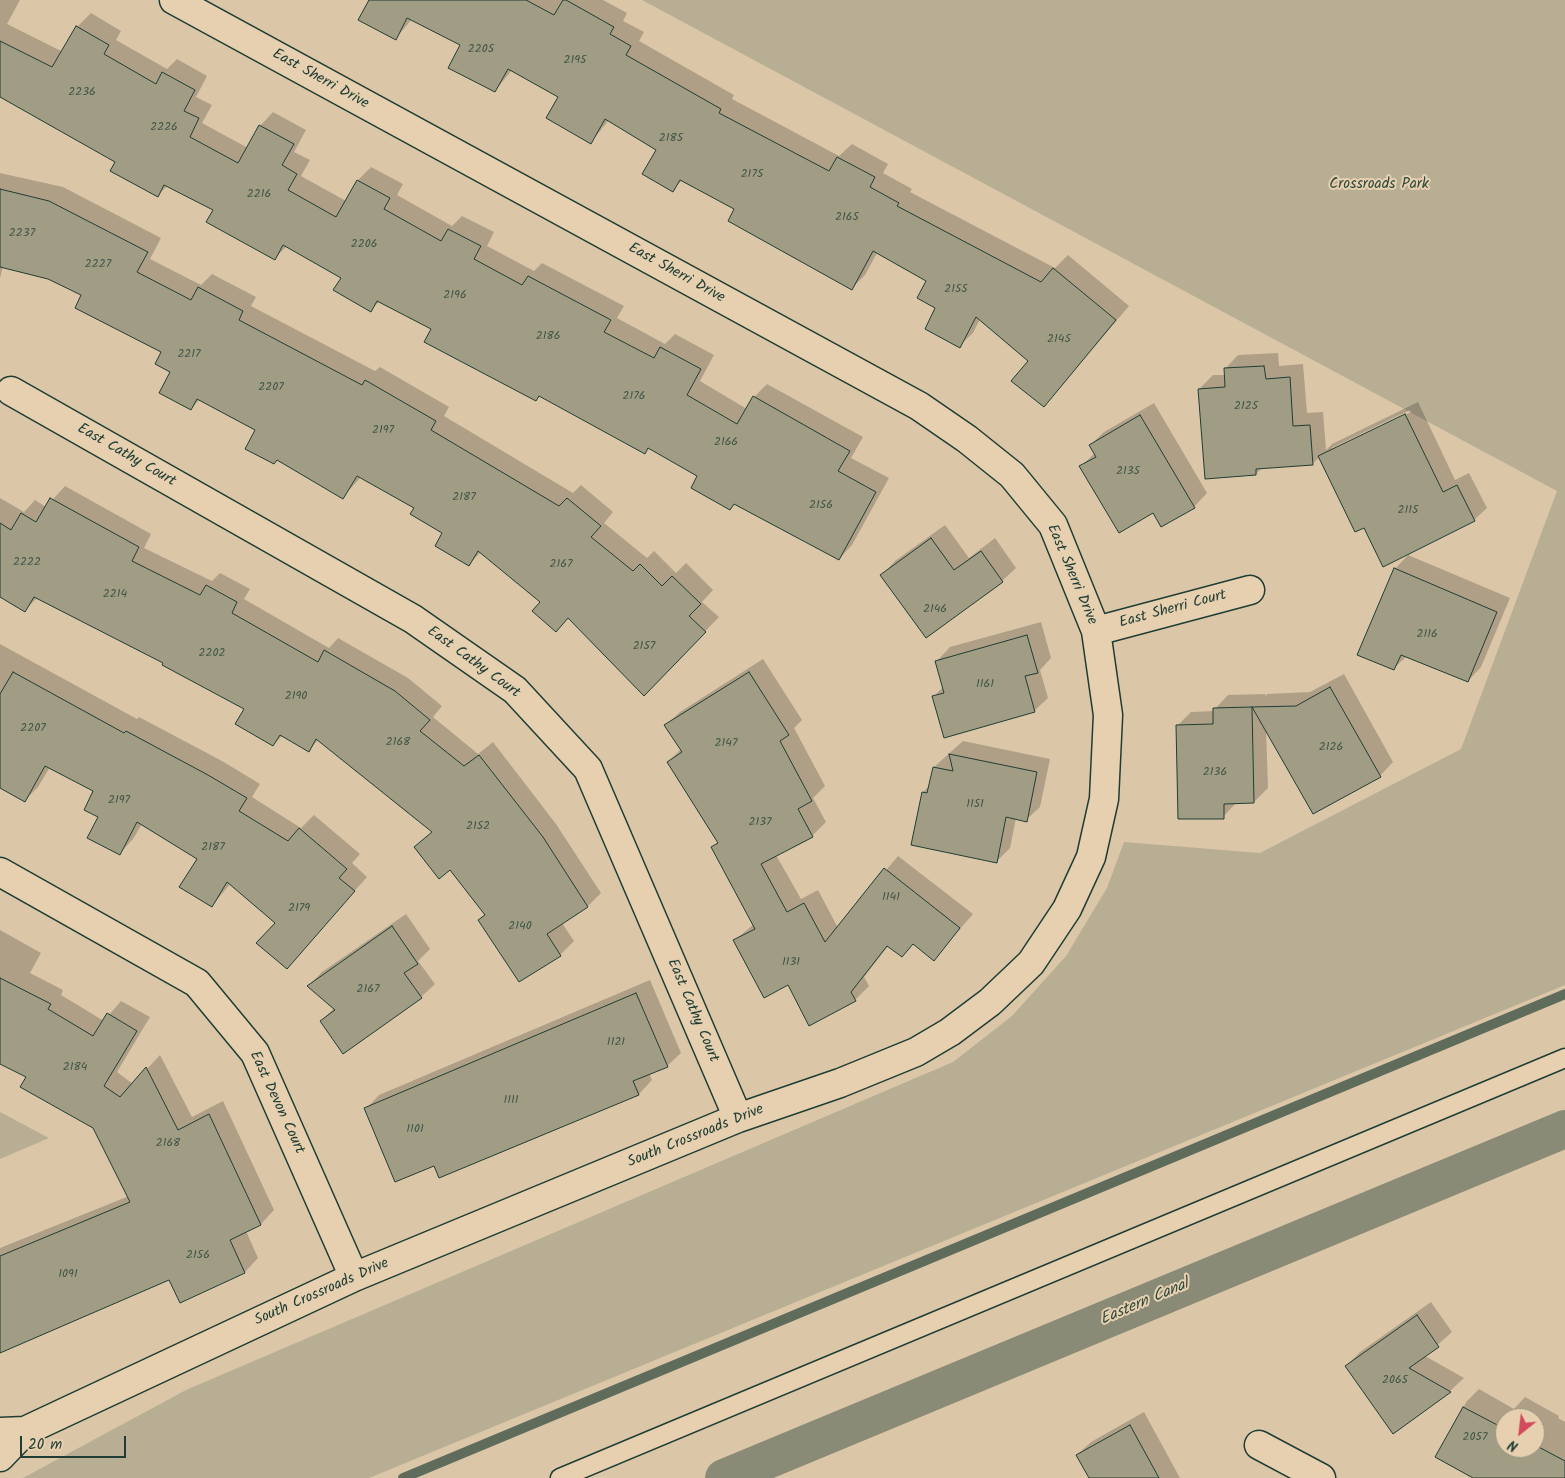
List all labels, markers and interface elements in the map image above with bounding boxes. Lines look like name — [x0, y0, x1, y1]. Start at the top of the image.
house number: 2205 — [468, 43, 494, 57]
street label: East Sherri Drive — [269, 46, 371, 114]
house number: 2195 — [563, 54, 587, 68]
house number: 2236 — [68, 86, 96, 100]
house number: 2226 — [150, 121, 178, 135]
house number: 2185 — [659, 132, 683, 146]
house number: 2175 — [741, 168, 763, 182]
park label: Crossroads Park — [1329, 176, 1429, 194]
house number: 2216 — [247, 188, 271, 202]
house number: 2165 — [835, 211, 859, 225]
house number: 2237 — [9, 227, 35, 241]
house number: 2206 — [351, 238, 377, 252]
street label: East Sherri Drive — [625, 240, 727, 308]
house number: 2227 — [85, 258, 111, 272]
house number: 2155 — [944, 283, 968, 297]
house number: 2196 — [443, 289, 467, 303]
house number: 2186 — [536, 330, 560, 344]
house number: 2145 — [1047, 333, 1071, 347]
house number: 2217 — [177, 348, 201, 362]
house number: 2207 — [258, 381, 284, 395]
house number: 2176 — [623, 390, 645, 404]
house number: 2125 — [1234, 400, 1258, 414]
street label: East Cathy Court — [74, 421, 178, 491]
house number: 2197 — [372, 424, 394, 438]
house number: 2166 — [714, 436, 738, 450]
house number: 2135 — [1116, 465, 1140, 479]
house number: 2187 — [452, 491, 476, 505]
house number: 2156 — [809, 499, 833, 513]
house number: 2115 — [1398, 504, 1418, 518]
street label: East Sherri Drive — [1042, 522, 1100, 628]
house number: 2222 — [13, 556, 41, 570]
house number: 2167 — [550, 558, 572, 572]
street label: East Sherri Court — [1118, 587, 1228, 633]
house number: 2214 — [103, 588, 127, 602]
house number: 2146 — [923, 603, 947, 617]
street label: East Cathy Court — [423, 623, 523, 703]
house number: 2116 — [1416, 628, 1438, 642]
house number: 2157 — [633, 640, 655, 654]
house number: 2202 — [199, 647, 225, 661]
house number: 1161 — [976, 678, 994, 692]
house number: 2190 — [285, 690, 307, 704]
house number: 2207 — [20, 722, 46, 736]
house number: 2168 — [386, 736, 410, 750]
house number: 2147 — [715, 737, 737, 751]
house number: 2126 — [1319, 741, 1343, 755]
house number: 2136 — [1203, 766, 1227, 780]
house number: 2197 — [108, 794, 130, 808]
house number: 1151 — [966, 798, 984, 812]
house number: 2137 — [748, 816, 772, 830]
house number: 2152 — [466, 820, 490, 834]
house number: 2187 — [201, 841, 225, 855]
house number: 1141 — [882, 891, 900, 905]
house number: 2179 — [288, 902, 310, 916]
house number: 2140 — [508, 920, 532, 934]
house number: 1131 — [782, 956, 800, 970]
street label: East Cathy Court — [662, 957, 722, 1065]
house number: 2167 — [357, 983, 379, 997]
house number: 1121 — [607, 1036, 625, 1050]
street label: East Devon Court — [244, 1049, 308, 1157]
house number: 2184 — [63, 1061, 87, 1075]
house number: 1111 — [503, 1094, 519, 1108]
street label: South Crossroads Drive — [625, 1101, 767, 1173]
house number: 1101 — [406, 1123, 424, 1137]
house number: 2168 — [156, 1137, 180, 1151]
house number: 2156 — [186, 1249, 210, 1263]
street label: South Crossroads Drive — [252, 1255, 392, 1331]
house number: 1091 — [58, 1268, 78, 1282]
water label: Eastern Canal — [1098, 1276, 1192, 1330]
house number: 2065 — [1382, 1374, 1408, 1388]
north arrow — [1495, 1408, 1545, 1458]
scale bar — [22, 1426, 129, 1458]
house number: 2057 — [1463, 1431, 1487, 1445]
text: 20 m — [28, 1433, 62, 1457]
text: N — [1504, 1433, 1522, 1457]

